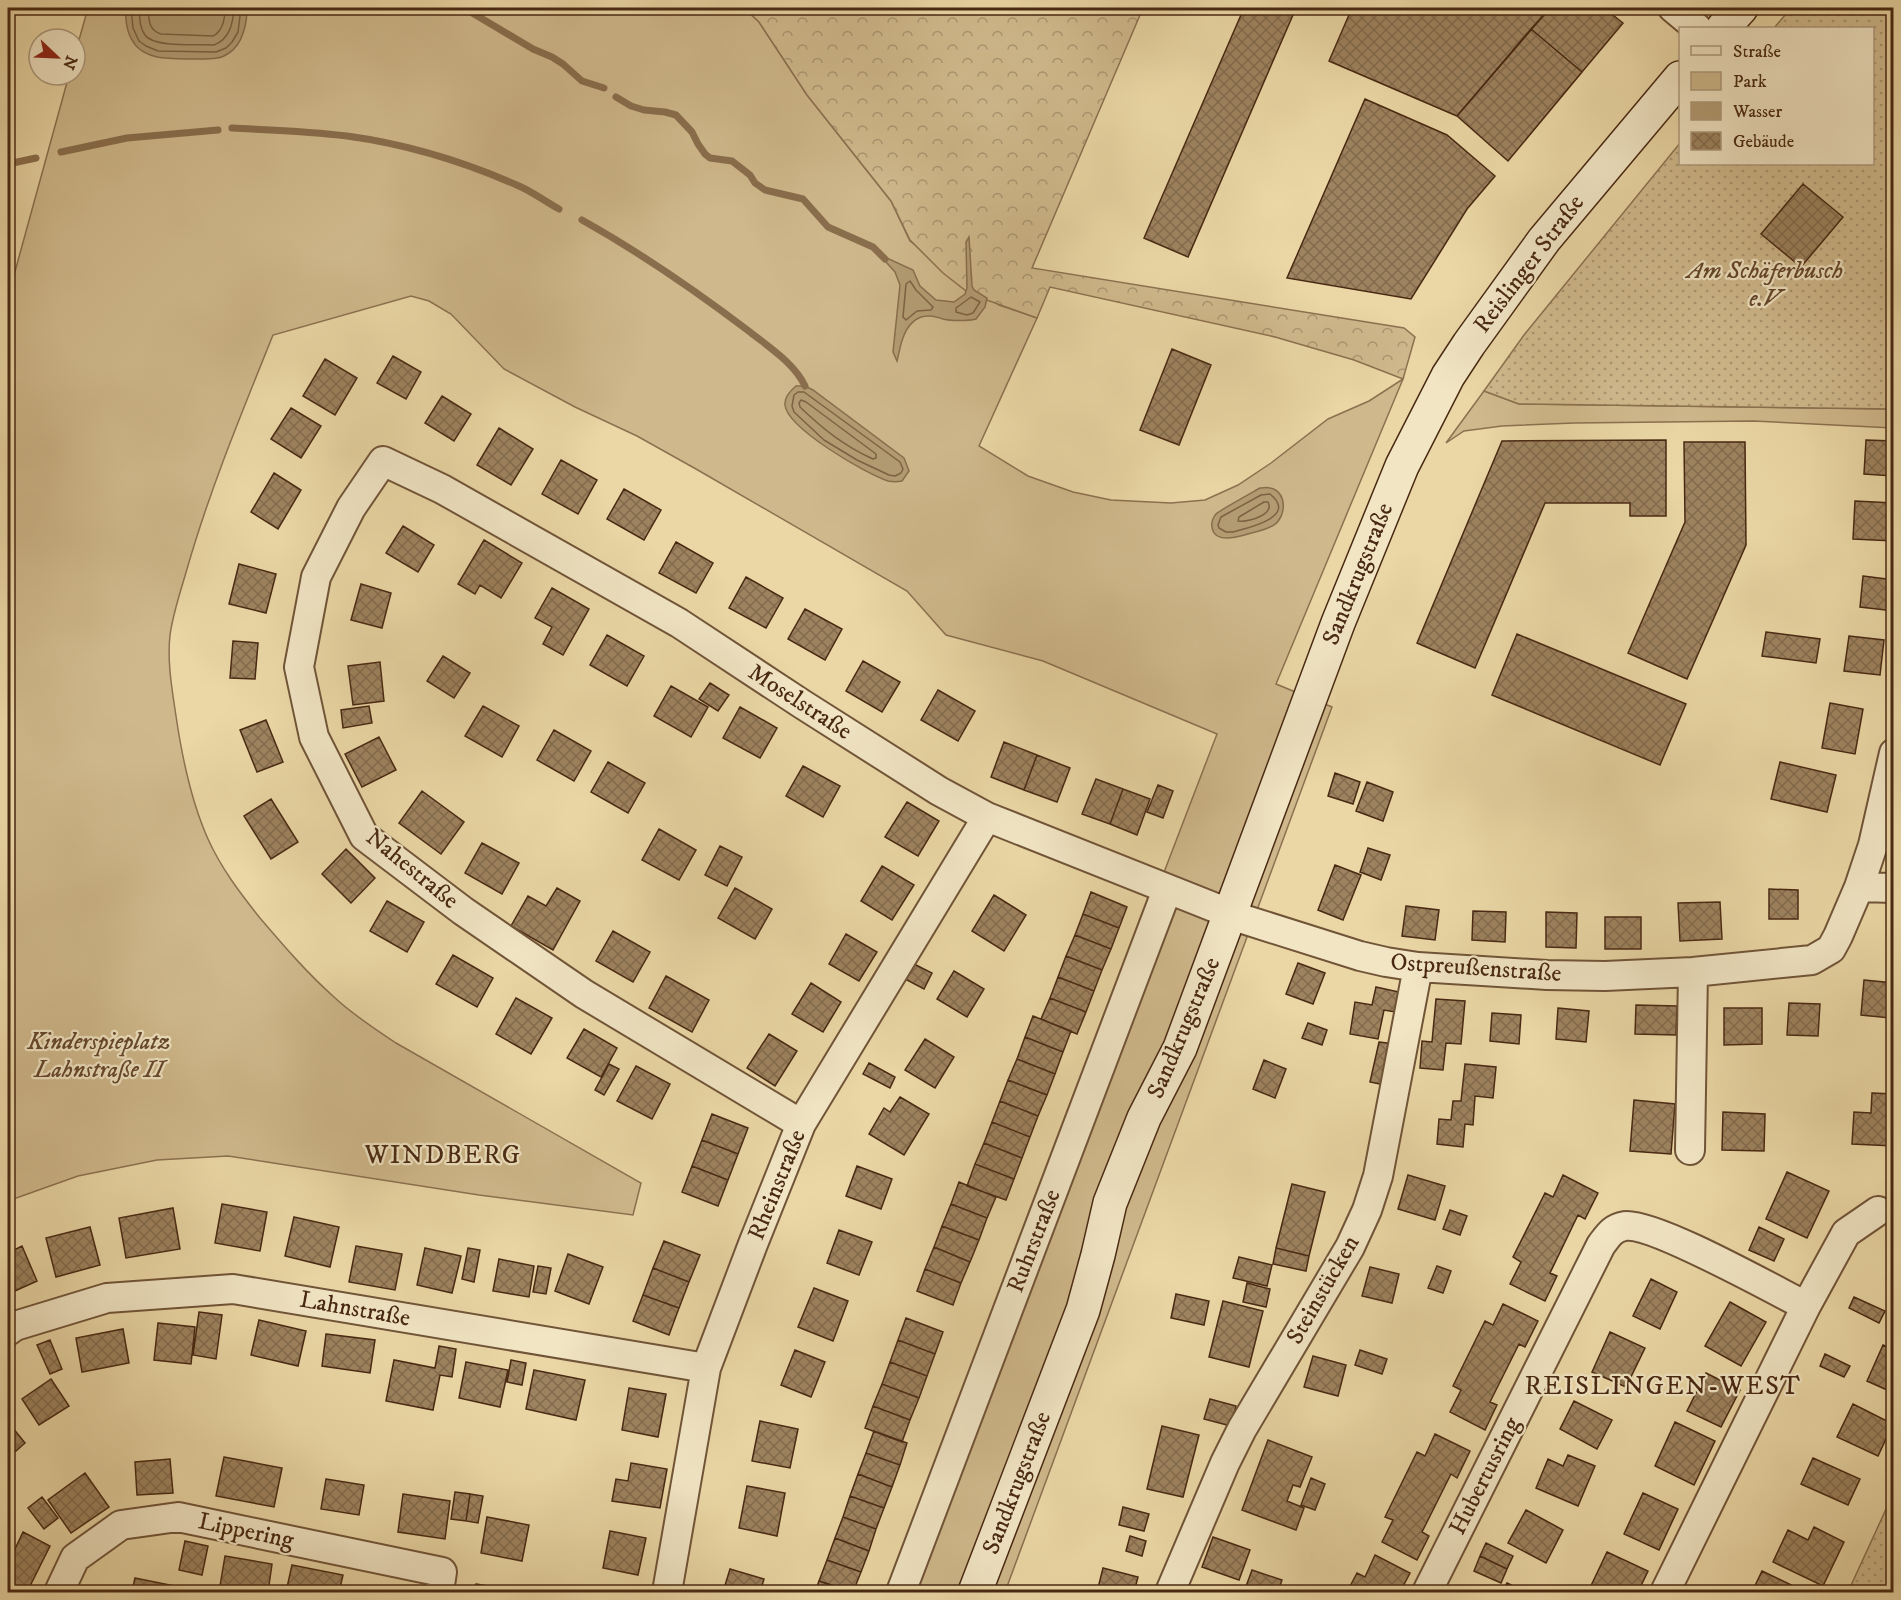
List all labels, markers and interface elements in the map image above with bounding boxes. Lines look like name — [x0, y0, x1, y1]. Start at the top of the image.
north arrow — [27, 27, 87, 87]
legend — [1679, 27, 1874, 165]
text: Straße — [1733, 41, 1781, 63]
text: N — [58, 53, 82, 72]
text: Park — [1733, 71, 1767, 93]
text: Wasser — [1732, 101, 1783, 123]
text: Gebäude — [1733, 131, 1794, 153]
street label: Reislinger Straße — [1467, 189, 1591, 339]
park label: Am Schäferbusch e.V — [1684, 256, 1843, 314]
street label: Sandkrugstraße — [1316, 499, 1400, 649]
street label: Moselstraße — [742, 657, 858, 747]
street label: Nahestraße — [359, 822, 465, 916]
street label: Ostpreußenstraße — [1389, 947, 1563, 989]
street label: Sandkrugstraße — [1141, 953, 1227, 1103]
park label: Kinderspieplatz Lahnstraße II — [27, 1027, 171, 1085]
street label: Rheinstraße — [741, 1125, 813, 1245]
district label: WINDBERG — [363, 1139, 522, 1172]
street label: Ruhrstraße — [1001, 1185, 1067, 1297]
street label: Steinstücken — [1280, 1230, 1366, 1350]
street label: Lahnstraße — [297, 1285, 413, 1333]
district label: REISLINGEN-WEST — [1524, 1370, 1802, 1403]
street label: Sandkrugstraße — [976, 1407, 1058, 1559]
street label: Hubertusring — [1443, 1412, 1528, 1540]
street label: Lippering — [196, 1506, 297, 1556]

